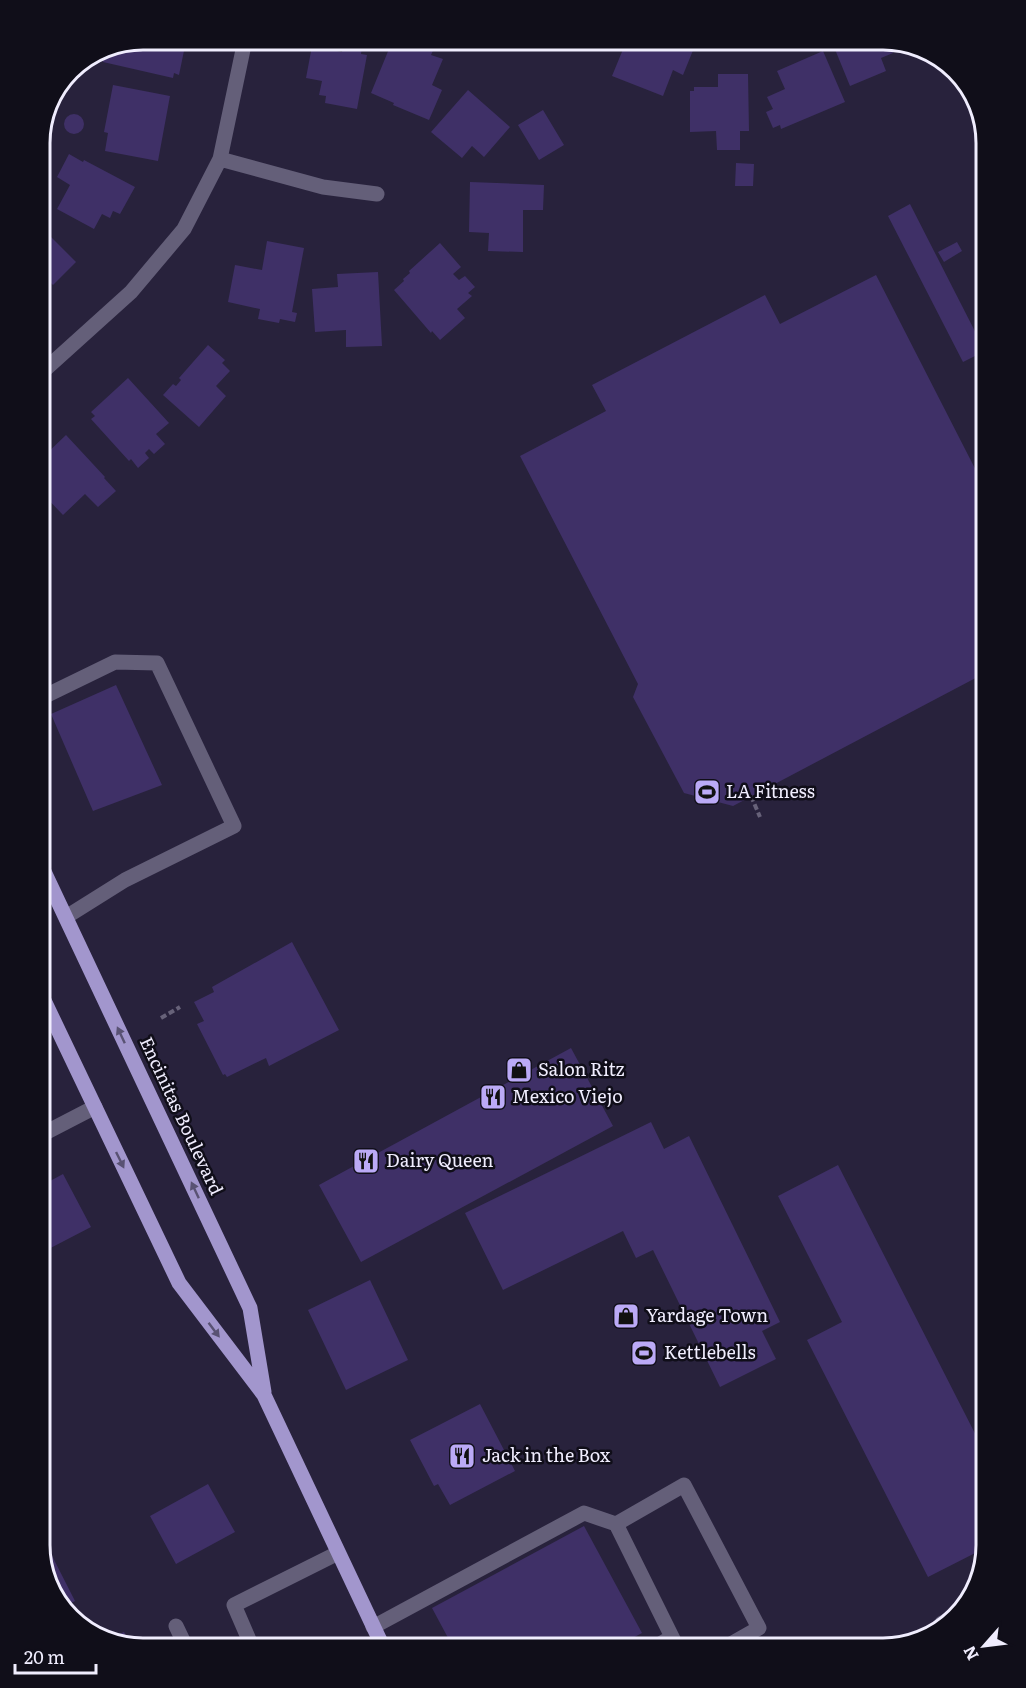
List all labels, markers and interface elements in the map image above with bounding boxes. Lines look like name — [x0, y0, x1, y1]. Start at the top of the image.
sports icon: LA Fitness — [692, 777, 722, 807]
place label: LA Fitness — [726, 777, 815, 804]
one-way arrow — [117, 1027, 126, 1044]
street label: Encinitas Boulevard — [134, 1032, 231, 1199]
shop icon: Salon Ritz — [504, 1055, 534, 1085]
place label: Salon Ritz — [538, 1055, 625, 1082]
restaurant icon: Mexico Viejo — [478, 1082, 508, 1112]
place label: Mexico Viejo — [512, 1082, 623, 1109]
restaurant icon: Dairy Queen — [351, 1146, 381, 1176]
place label: Dairy Queen — [386, 1146, 494, 1173]
one-way arrow — [115, 1152, 124, 1169]
one-way arrow — [190, 1182, 199, 1199]
shop icon: Yardage Town — [611, 1301, 641, 1331]
place label: Yardage Town — [646, 1301, 768, 1328]
one-way arrow — [208, 1322, 221, 1338]
sports icon: Kettlebells — [629, 1338, 659, 1368]
place label: Kettlebells — [664, 1338, 756, 1365]
restaurant icon: Jack in the Box — [447, 1441, 477, 1471]
place label: Jack in the Box — [482, 1441, 611, 1468]
north arrow — [954, 1616, 1014, 1676]
scale bar — [15, 1637, 96, 1675]
text: N — [956, 1642, 984, 1665]
text: 20 m — [24, 1643, 65, 1670]

